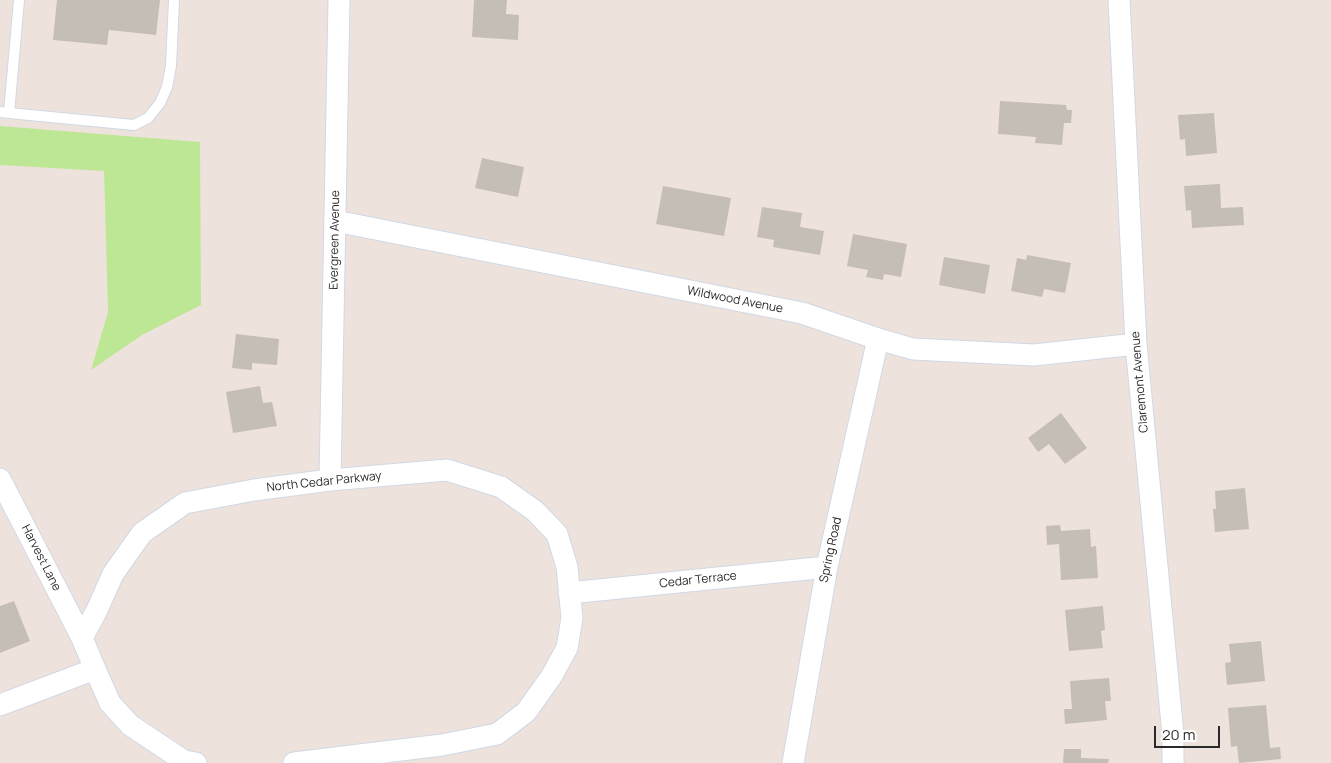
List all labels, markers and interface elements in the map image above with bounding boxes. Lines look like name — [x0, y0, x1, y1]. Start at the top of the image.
street label: Evergreen Avenue — [327, 190, 343, 290]
street label: Wildwood Avenue — [686, 284, 784, 316]
street label: Claremont Avenue — [1128, 331, 1152, 433]
street label: North Cedar Parkway — [266, 469, 382, 495]
street label: Spring Road — [817, 516, 845, 584]
street label: Harvest Lane — [18, 522, 64, 594]
street label: Cedar Terrace — [659, 569, 737, 591]
scale bar — [1156, 716, 1222, 748]
text: 20 m — [1162, 724, 1195, 745]

